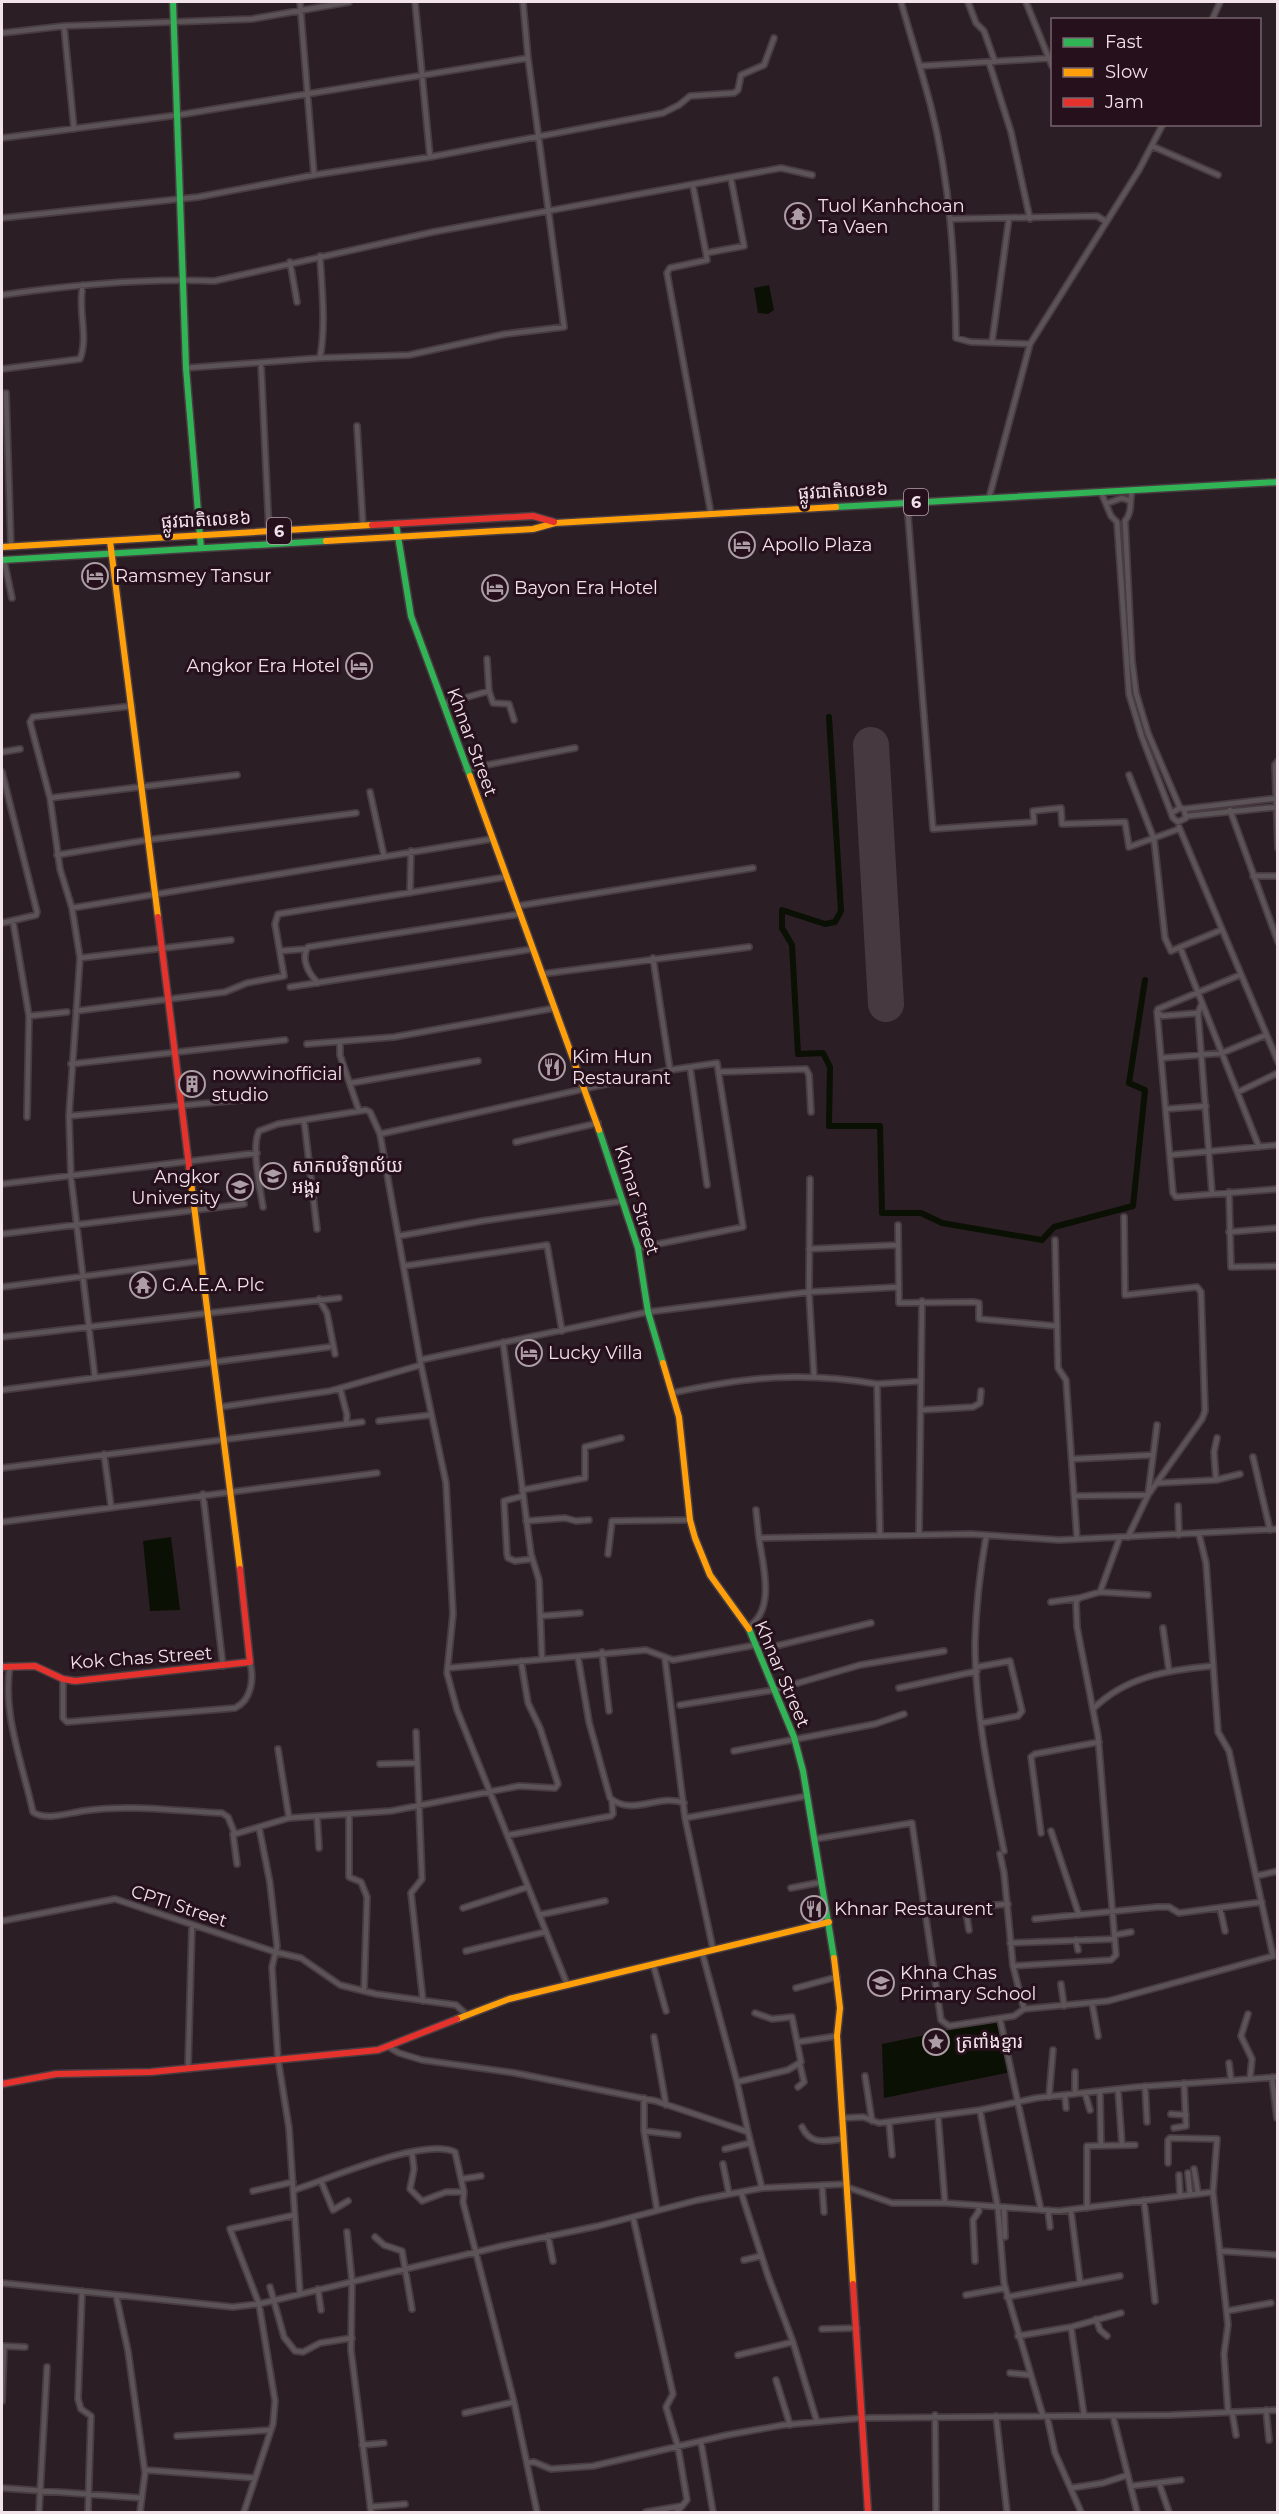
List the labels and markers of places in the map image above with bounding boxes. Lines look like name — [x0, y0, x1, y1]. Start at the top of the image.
place label: Tuol Kanhchoan Ta Vaen — [818, 195, 965, 238]
temple icon: Tuol Kanhchoan Ta Vaen — [783, 201, 813, 231]
hotel icon: Apollo Plaza — [727, 530, 757, 560]
place label: Apollo Plaza — [762, 534, 872, 556]
hotel icon: Ramsmey Tansur — [80, 561, 110, 591]
place label: Ramsmey Tansur — [115, 565, 271, 587]
hotel icon: Bayon Era Hotel — [480, 573, 510, 603]
place label: Bayon Era Hotel — [514, 577, 658, 599]
hotel icon: Angkor Era Hotel — [344, 651, 374, 681]
place label: Angkor Era Hotel — [187, 655, 340, 677]
place label: Kim Hun Restaurant — [572, 1046, 671, 1089]
restaurant icon: Kim Hun Restaurant — [537, 1052, 567, 1082]
place label: nowwinofficial studio — [212, 1063, 342, 1106]
building icon: nowwinofficial studio — [177, 1069, 207, 1099]
place label: សាកលវិទ្យាល័យ អង្គរ — [292, 1155, 403, 1198]
school or university icon: សាកលវិទ្យាល័យ អង្គរ — [258, 1161, 288, 1191]
place label: Angkor University — [131, 1166, 220, 1209]
school or university icon: Angkor University — [225, 1172, 255, 1202]
temple icon: G.A.E.A. Plc — [128, 1270, 158, 1300]
place label: G.A.E.A. Plc — [162, 1274, 264, 1296]
hotel icon: Lucky Villa — [514, 1338, 544, 1368]
place label: Lucky Villa — [548, 1342, 643, 1364]
restaurant icon: Khnar Restaurent — [799, 1894, 829, 1924]
place label: Khnar Restaurent — [834, 1898, 993, 1920]
place label: Khna Chas Primary School — [900, 1962, 1036, 2005]
school or university icon: Khna Chas Primary School — [866, 1968, 896, 1998]
place icon: ត្រពាំងខ្នារ — [921, 2027, 951, 2057]
place label: ត្រពាំងខ្នារ — [956, 2031, 1022, 2053]

